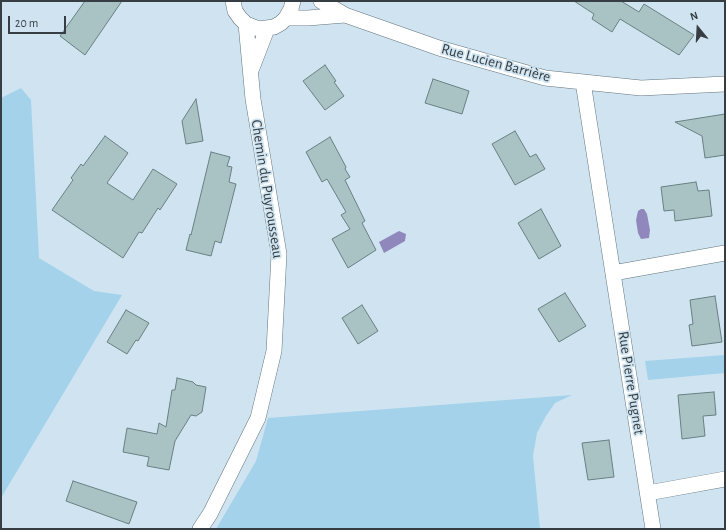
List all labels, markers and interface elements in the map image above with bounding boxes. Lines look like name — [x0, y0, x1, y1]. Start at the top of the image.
scale bar — [10, 8, 68, 34]
north arrow — [678, 8, 718, 48]
text: N — [689, 10, 699, 23]
text: 20 m — [15, 17, 38, 29]
street label: Rue Lucien Barrière — [439, 40, 553, 86]
street label: Chemin du Puyrousseau — [247, 118, 287, 260]
street label: Rue Pierre Pugnet — [614, 330, 648, 436]

